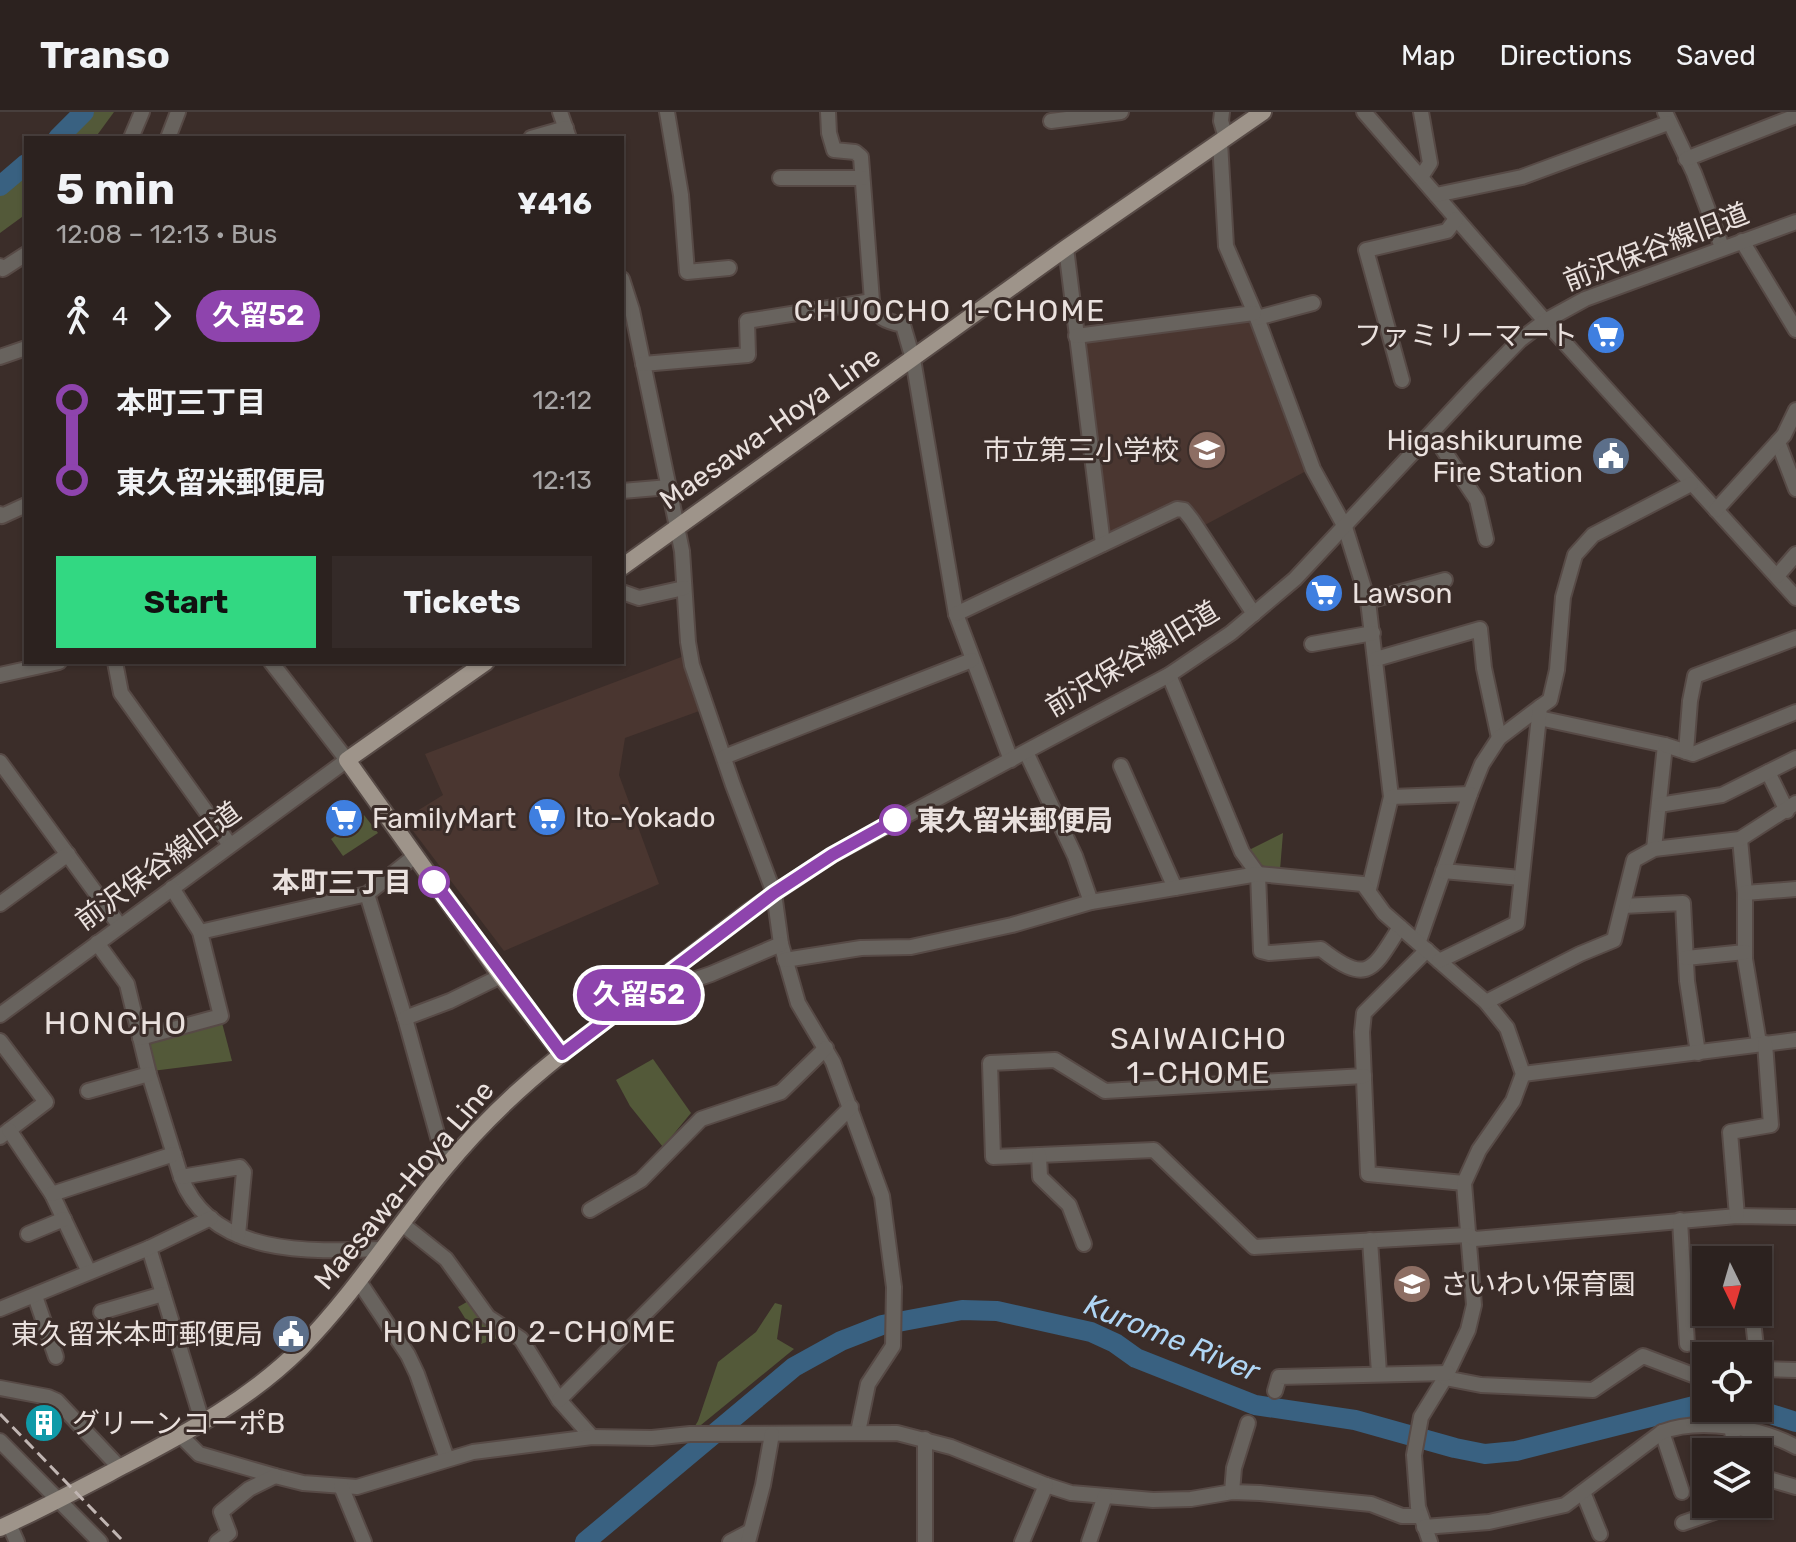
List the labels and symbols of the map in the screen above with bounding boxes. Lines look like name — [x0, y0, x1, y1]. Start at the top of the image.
street label: 前沢保谷線旧道 — [1559, 196, 1753, 298]
district label: CHUOCHO 1-CHOME — [794, 293, 1106, 329]
supermarket icon: ファミリーマート — [1585, 314, 1627, 356]
place label: ファミリーマート — [1354, 319, 1578, 352]
street label: Maesawa-Hoya Line — [653, 339, 887, 517]
place label: Higashikurume Fire Station — [1387, 424, 1583, 489]
school or university icon: 市立第三小学校 — [1186, 429, 1228, 471]
place label: 市立第三小学校 — [983, 434, 1179, 467]
public building icon: Higashikurume Fire Station — [1590, 435, 1632, 477]
supermarket icon: Lawson — [1303, 572, 1345, 614]
place label: Lawson — [1352, 577, 1453, 610]
street label: 前沢保谷線旧道 — [1039, 594, 1225, 724]
street label: 前沢保谷線旧道 — [69, 795, 247, 937]
supermarket icon: Ito-Yokado — [526, 796, 568, 838]
supermarket icon: FamilyMart — [323, 797, 365, 839]
place label: Ito-Yokado — [575, 801, 715, 834]
place label: FamilyMart — [372, 802, 516, 835]
place label: 東久留米郵便局 — [917, 804, 1113, 837]
marker: 東久留米郵便局 — [880, 805, 910, 835]
place label: 本町三丁目 — [272, 866, 412, 899]
marker: 本町三丁目 — [419, 867, 449, 897]
line badge: 久留52 — [583, 969, 695, 1021]
district label: HONCHO — [44, 1004, 188, 1042]
district label: SAIWAICHO 1-CHOME — [1110, 1021, 1288, 1091]
street label: Maesawa-Hoya Line — [307, 1074, 501, 1296]
north arrow — [1692, 1246, 1772, 1326]
school or university icon: さいわい保育園 — [1391, 1263, 1433, 1305]
place label: さいわい保育園 — [1440, 1268, 1636, 1301]
water label: Kurome River — [1079, 1287, 1266, 1390]
public building icon: 東久留米本町郵便局 — [270, 1313, 312, 1355]
district label: HONCHO 2-CHOME — [383, 1314, 677, 1350]
place label: 東久留米本町郵便局 — [11, 1318, 263, 1351]
building icon: グリーンコーポB — [23, 1402, 65, 1444]
place label: グリーンコーポB — [72, 1407, 285, 1440]

